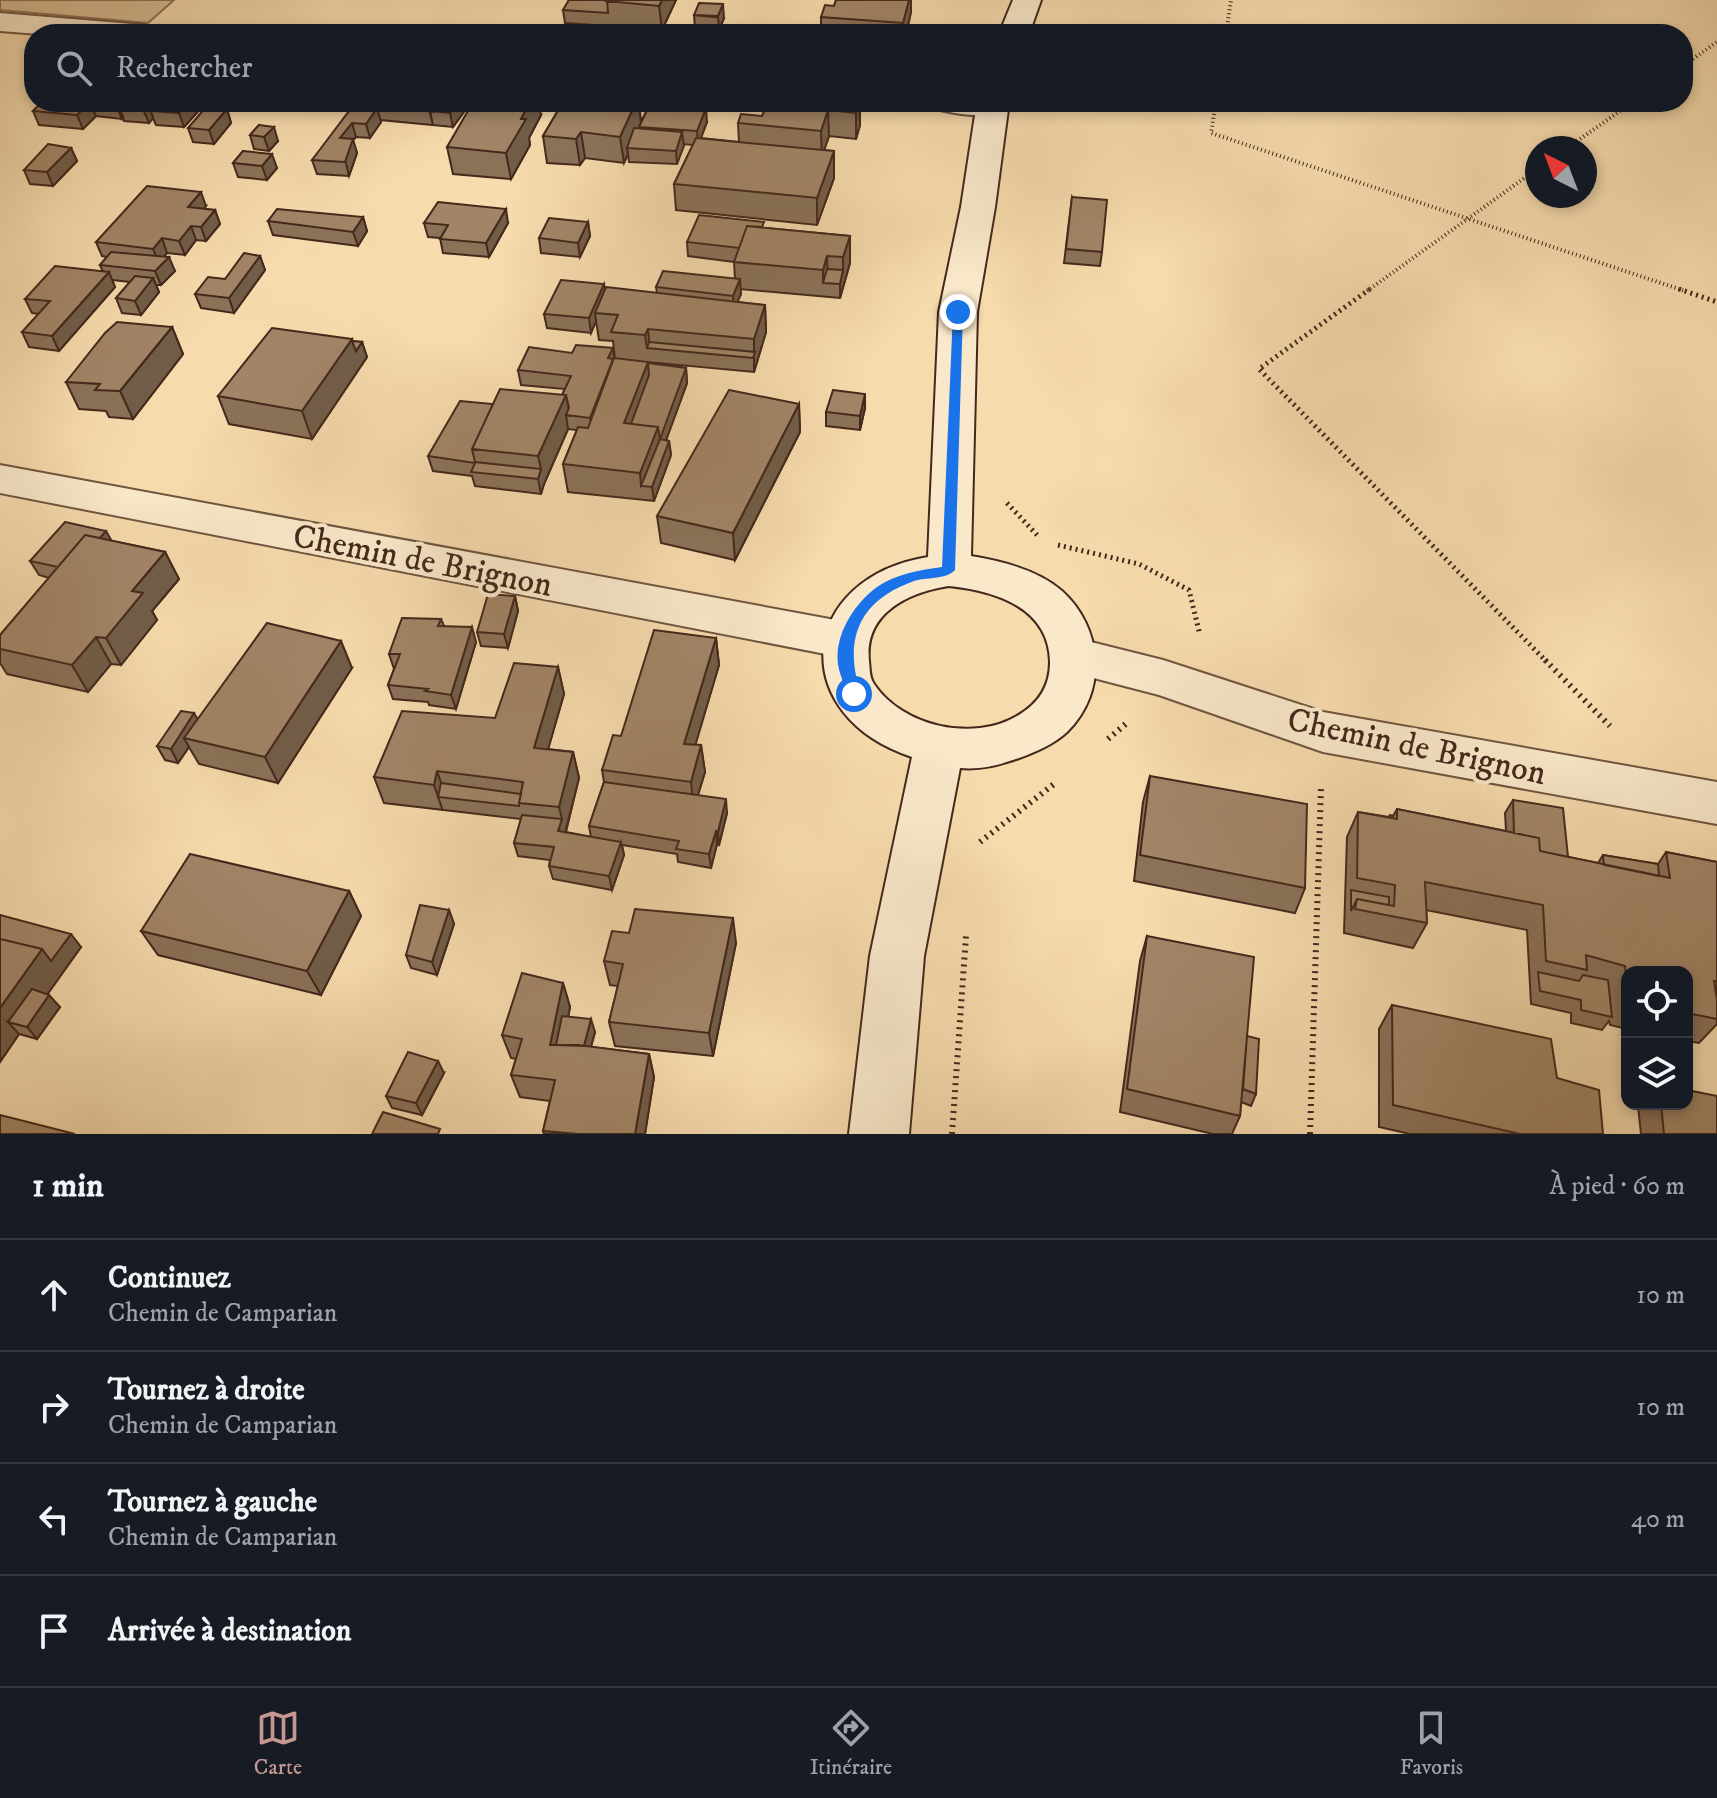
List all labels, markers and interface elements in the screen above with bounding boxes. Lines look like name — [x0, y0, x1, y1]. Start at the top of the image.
search box — [24, 24, 1693, 112]
icon: search — [52, 46, 96, 90]
text: Rechercher — [116, 50, 252, 87]
north arrow — [1525, 136, 1597, 208]
route end — [940, 294, 976, 330]
street label: Chemin de Brignon — [289, 515, 556, 607]
route start — [836, 676, 872, 712]
street label: Chemin de Brignon — [1283, 699, 1550, 795]
map controls — [1621, 966, 1693, 1110]
button: locate — [1621, 966, 1693, 1038]
button: layers — [1621, 1038, 1693, 1110]
text: 1 min — [32, 1165, 104, 1207]
text: À pied · 60 m — [1549, 1170, 1685, 1203]
text: Continuez — [108, 1260, 231, 1297]
icon: ahead — [32, 1273, 76, 1317]
text: 10 m — [1636, 1279, 1685, 1312]
text: Chemin de Camparian — [108, 1297, 337, 1330]
text: Tournez à droite — [108, 1372, 305, 1409]
icon: right — [32, 1385, 76, 1429]
text: 10 m — [1636, 1391, 1685, 1424]
text: Chemin de Camparian — [108, 1409, 337, 1442]
text: Tournez à gauche — [108, 1484, 317, 1521]
icon: left — [32, 1497, 76, 1541]
text: 40 m — [1631, 1503, 1685, 1536]
text: Chemin de Camparian — [108, 1521, 337, 1554]
icon: arrive — [32, 1609, 76, 1653]
text: Arrivée à destination — [108, 1613, 352, 1650]
tab: Carte — [254, 1706, 302, 1781]
tab: Itinéraire — [810, 1706, 892, 1781]
tab: Favoris — [1400, 1706, 1463, 1781]

